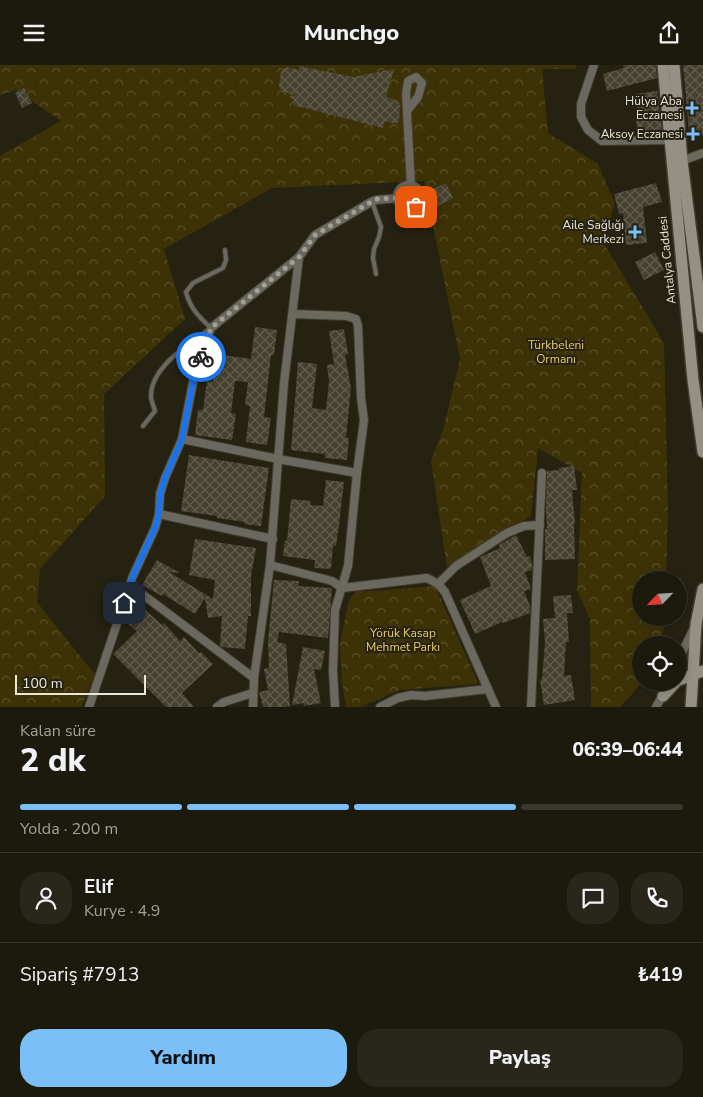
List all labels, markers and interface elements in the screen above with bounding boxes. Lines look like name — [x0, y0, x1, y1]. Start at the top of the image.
text: Munchgo — [304, 18, 399, 48]
icon: menu — [20, 19, 48, 47]
icon: share — [655, 19, 683, 47]
place label: Hülya Aba Eczanesi — [625, 93, 682, 123]
marker: Hülya Aba Eczanesi — [686, 102, 698, 114]
place label: Aksoy Eczanesi — [601, 126, 683, 142]
marker: Aksoy Eczanesi — [687, 128, 699, 140]
pin — [395, 186, 437, 228]
icon: bag — [402, 193, 430, 221]
street label: Antalya Caddesi — [654, 215, 680, 305]
place label: Aile Sağlığı Merkezi — [563, 217, 624, 247]
marker: Aile Sağlığı Merkezi — [628, 225, 642, 239]
courier — [176, 332, 226, 382]
park label: Türkbeleni Ormanı — [528, 337, 584, 367]
icon: bike — [187, 343, 215, 371]
north arrow — [632, 571, 688, 626]
map controls — [632, 571, 687, 691]
pin — [103, 582, 145, 624]
icon: home — [110, 589, 138, 617]
park label: Yörük Kasap Mehmet Parkı — [366, 625, 440, 655]
button: locate — [632, 636, 687, 691]
scale bar — [15, 672, 146, 695]
text: 100 m — [22, 674, 63, 693]
text: Kalan süre — [20, 720, 96, 742]
text: 06:39–06:44 — [572, 737, 683, 763]
text: 2 dk — [20, 739, 85, 782]
text: Yolda · 200 m — [20, 818, 118, 840]
button: person — [20, 872, 72, 924]
button: chat — [567, 872, 619, 924]
button: phone — [631, 872, 683, 924]
text: Elif — [84, 874, 113, 900]
text: Kurye · 4.9 — [84, 900, 160, 922]
text: Sipariş #7913 — [20, 962, 139, 988]
text: ₺419 — [637, 962, 683, 988]
button: Yardım — [20, 1029, 347, 1087]
button: Paylaş — [357, 1029, 683, 1087]

